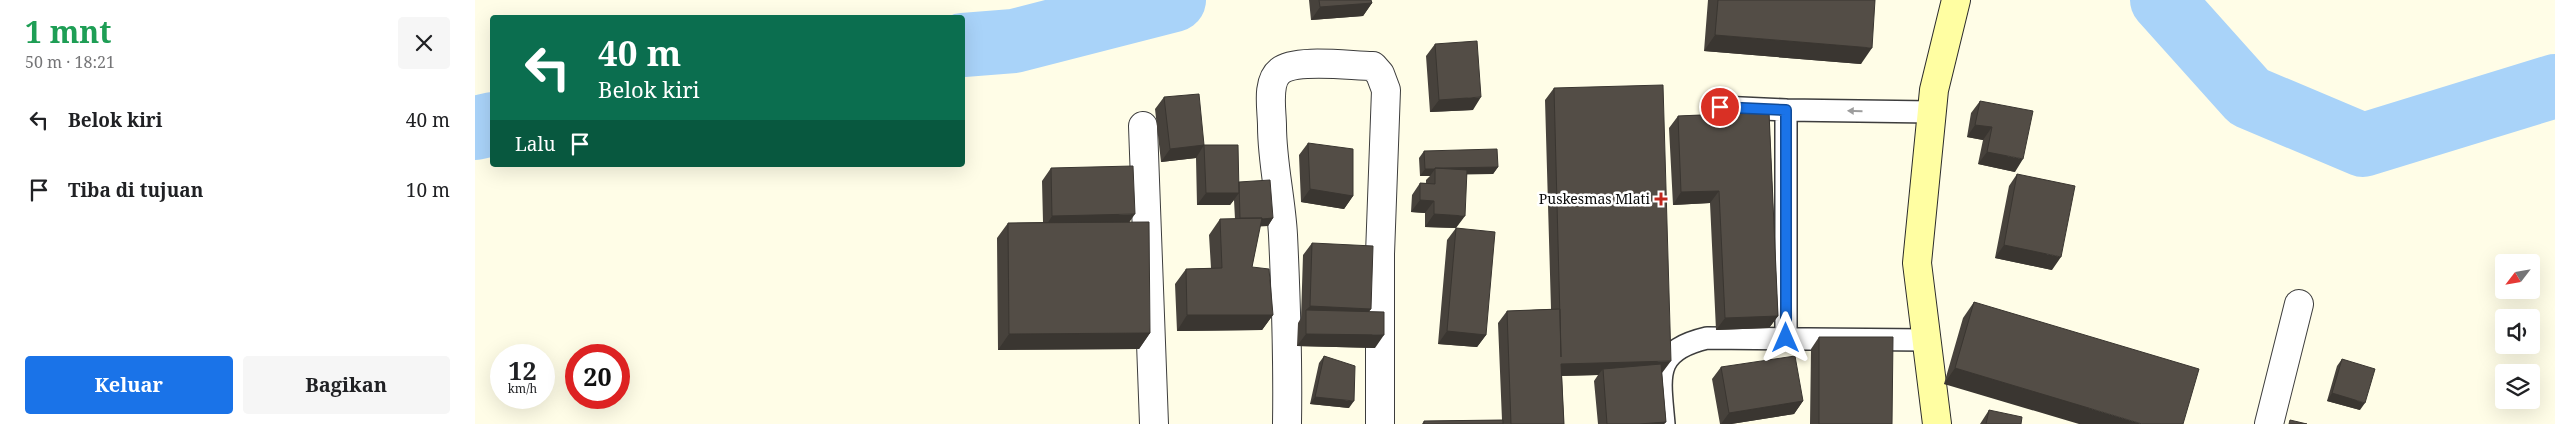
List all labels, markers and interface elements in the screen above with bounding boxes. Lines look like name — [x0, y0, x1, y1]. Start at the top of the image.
text: 1 mnt — [25, 11, 112, 52]
button: close — [398, 17, 450, 69]
text: 40 m — [598, 29, 681, 76]
icon: left — [515, 35, 580, 100]
text: 50 m · 18:21 — [25, 51, 115, 73]
text: Belok kiri — [598, 74, 700, 104]
pin — [1699, 86, 1741, 128]
icon: arrive — [1706, 93, 1734, 121]
icon: left — [25, 106, 53, 134]
text: Belok kiri — [68, 107, 162, 133]
text: 40 m — [406, 107, 450, 133]
one-way arrow — [1847, 107, 1863, 115]
icon: arrive — [566, 130, 594, 158]
text: Lalu — [515, 131, 556, 157]
icon: arrive — [25, 176, 53, 204]
text: Tiba di tujuan — [68, 177, 203, 203]
text: 10 m — [406, 177, 450, 203]
place label: Puskesmas Mlati — [1539, 189, 1651, 208]
marker: Puskesmas Mlati — [1654, 192, 1668, 206]
north arrow — [2495, 254, 2540, 299]
map controls — [2495, 254, 2540, 409]
button: sound — [2495, 309, 2540, 354]
position arrow — [1759, 311, 1811, 363]
speed limit sign: 20 — [565, 344, 630, 409]
text: 12 — [508, 353, 537, 387]
button: Keluar — [25, 356, 233, 414]
button: Bagikan — [243, 356, 450, 414]
button: layers — [2495, 364, 2540, 409]
text: km/h — [508, 380, 537, 397]

